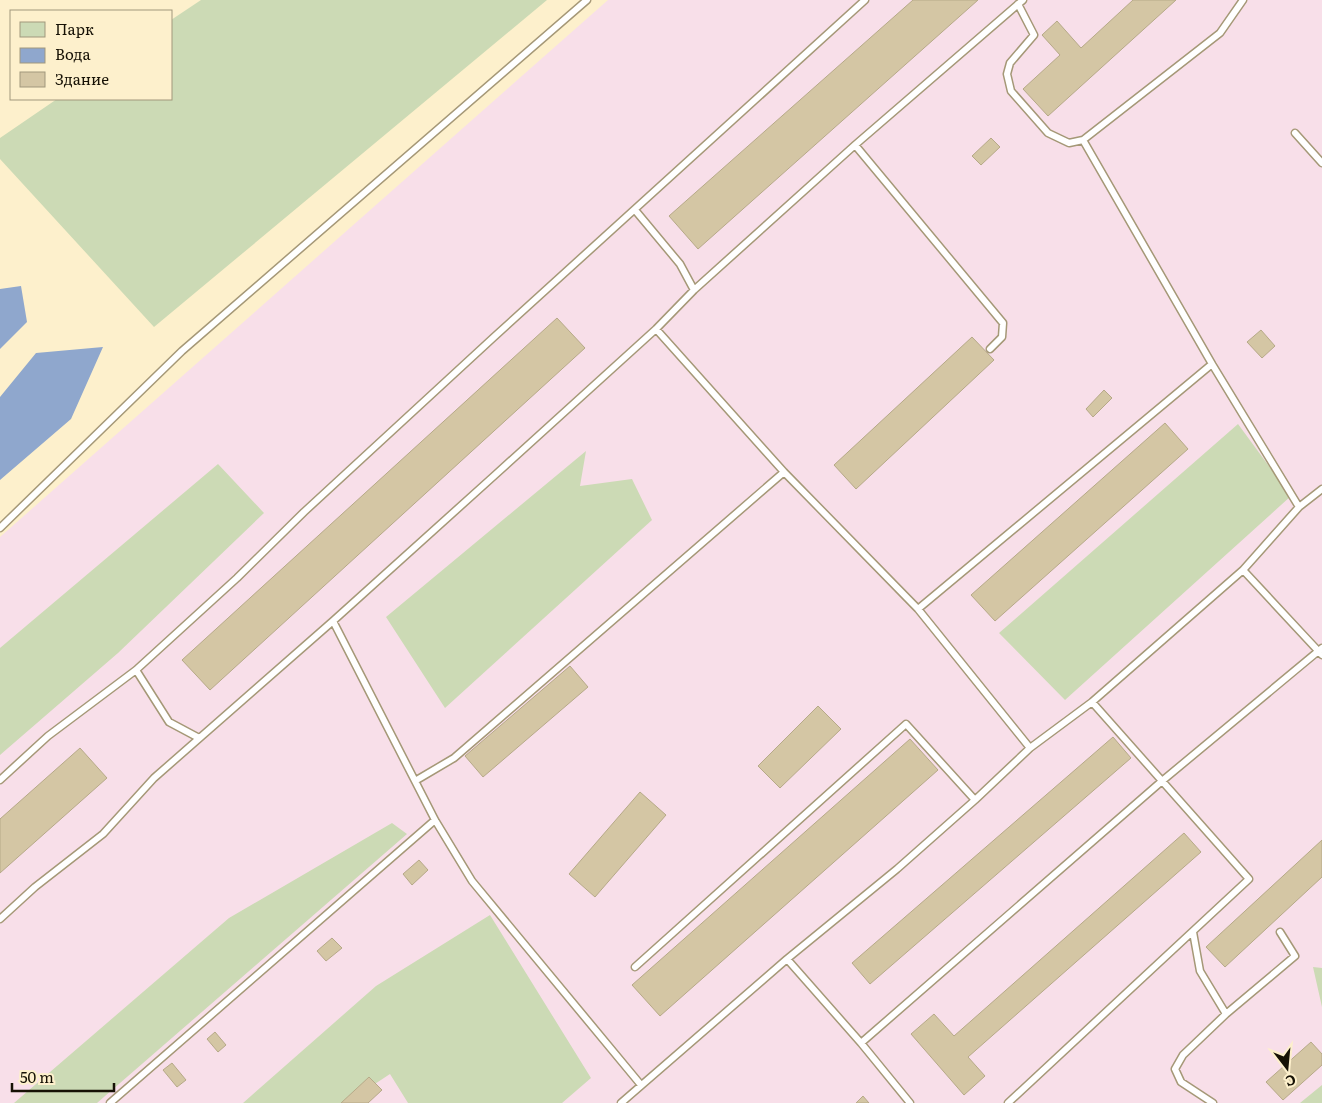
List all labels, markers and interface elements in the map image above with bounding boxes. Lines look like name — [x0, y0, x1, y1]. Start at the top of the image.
legend — [10, 10, 172, 100]
text: Парк — [55, 17, 94, 40]
text: Вода — [55, 42, 92, 65]
text: Здание — [55, 67, 109, 90]
north arrow — [1262, 1043, 1312, 1093]
scale bar — [12, 1060, 115, 1092]
text: 50 m — [20, 1065, 54, 1088]
text: С — [1283, 1070, 1298, 1092]

